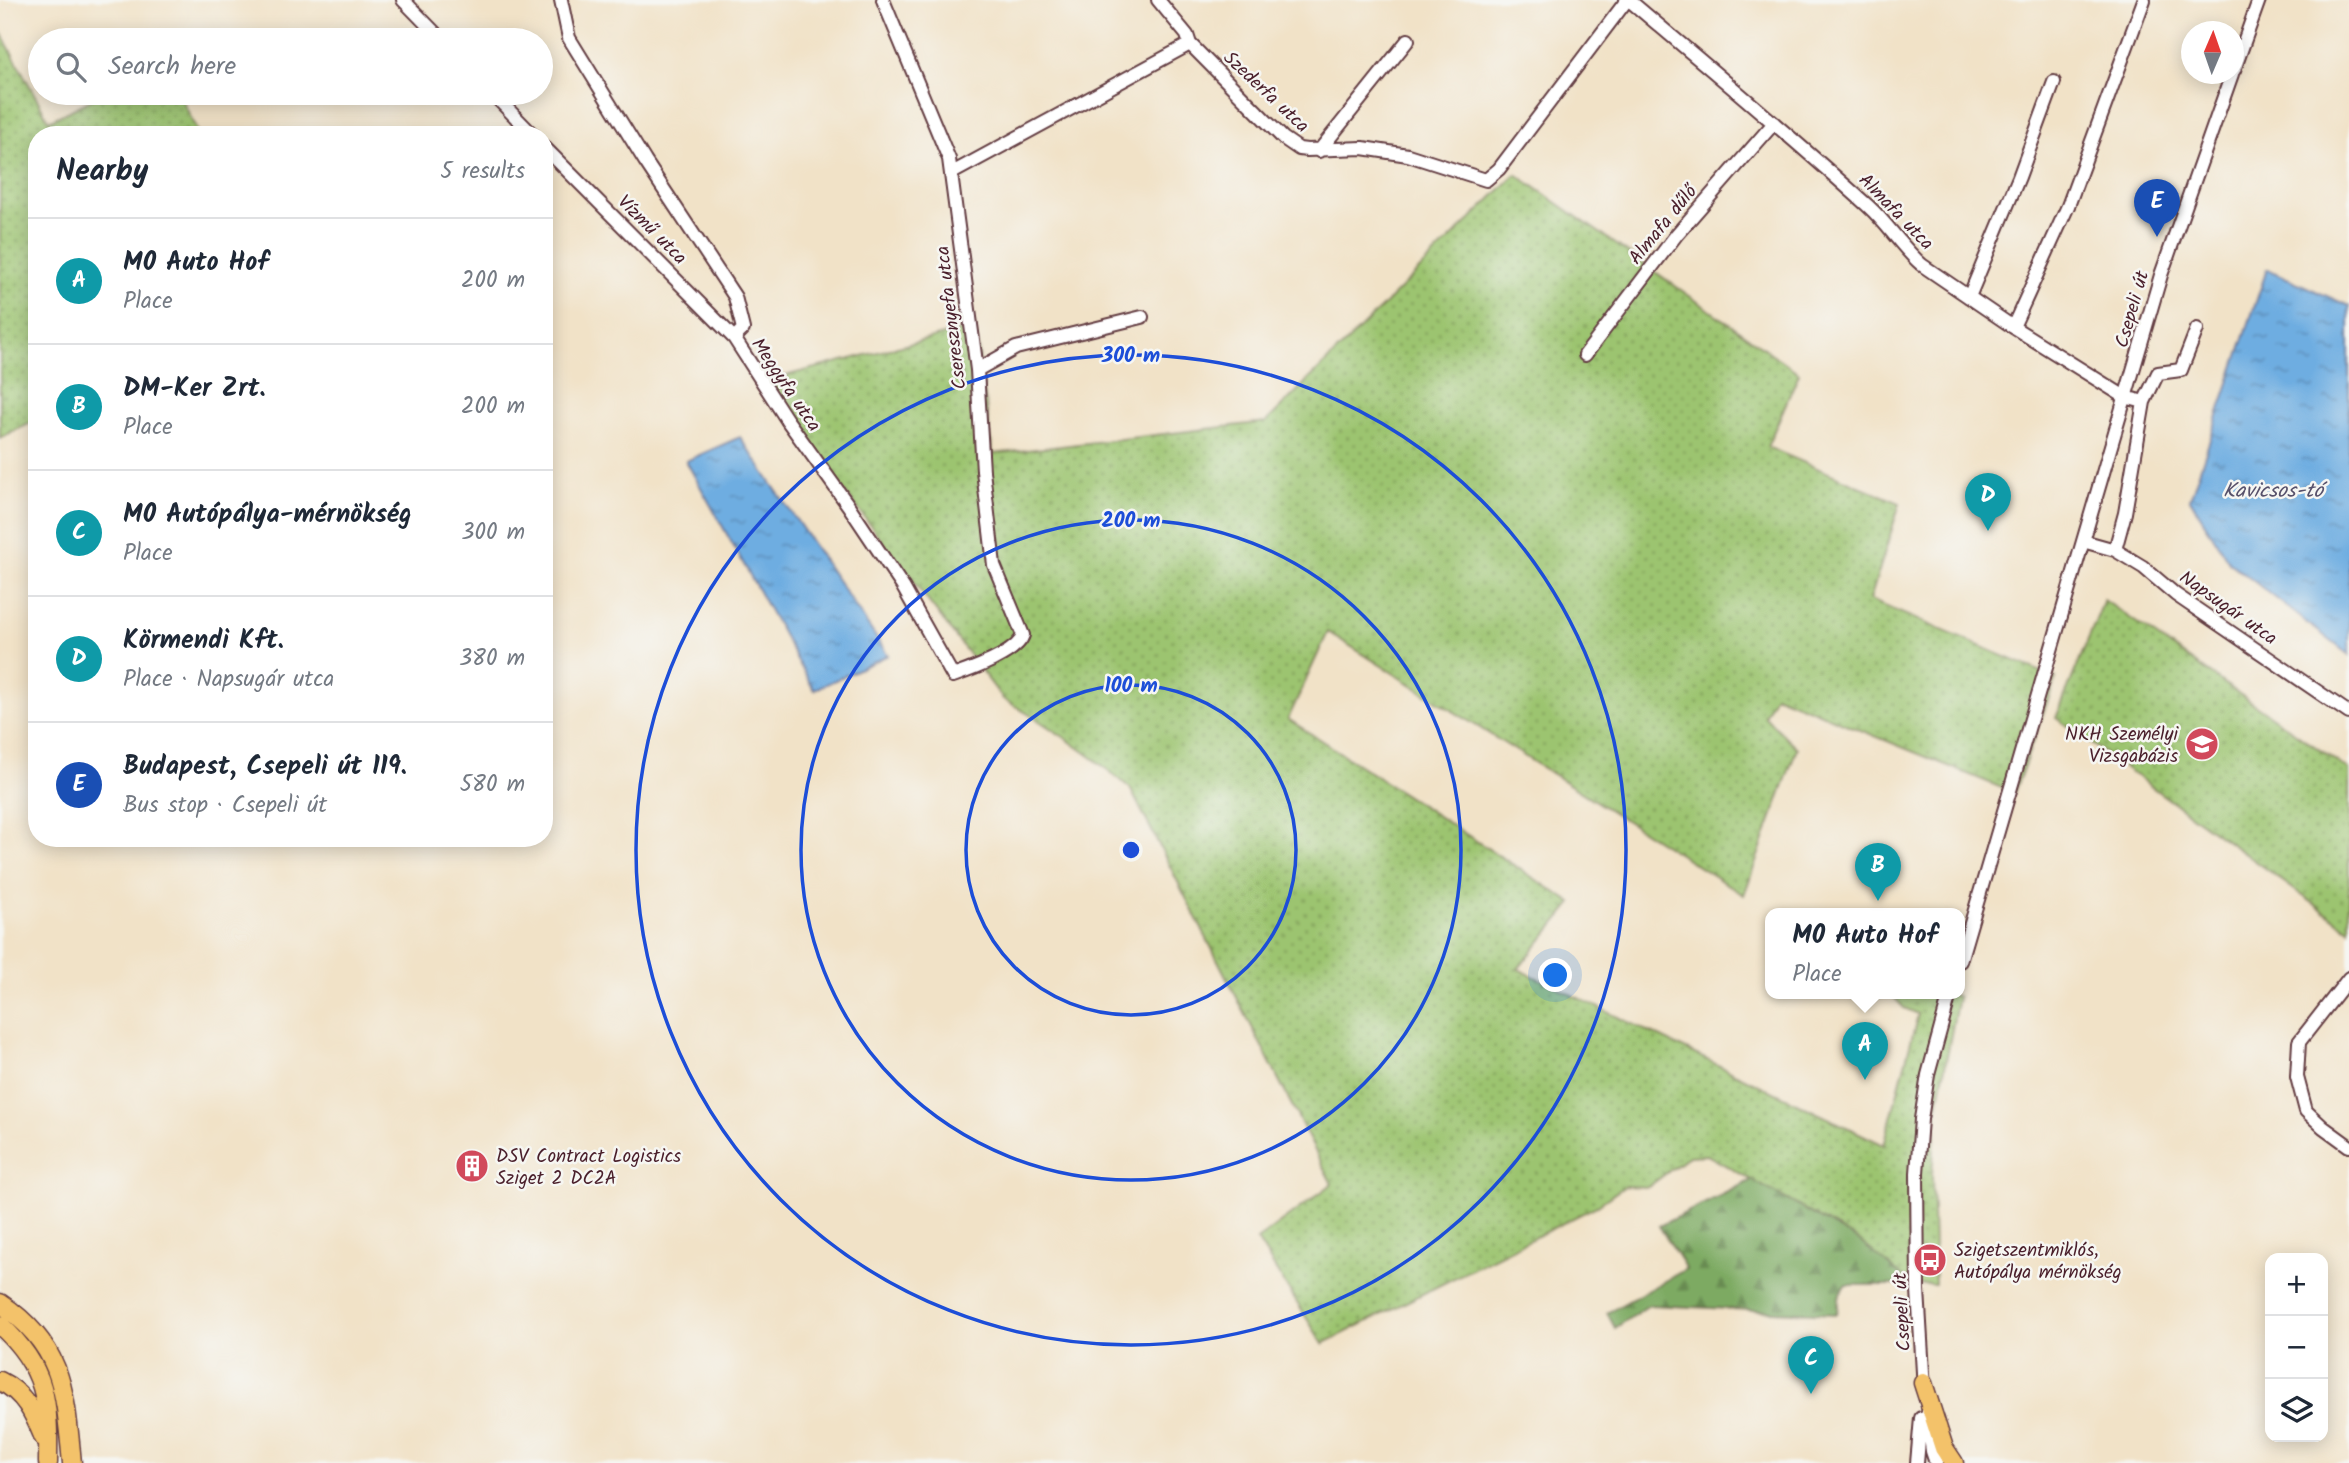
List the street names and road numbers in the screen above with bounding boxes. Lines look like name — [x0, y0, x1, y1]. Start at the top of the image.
street label: Szederfa utca — [1216, 44, 1316, 141]
street label: Almafa utca — [1851, 167, 1940, 258]
street label: Almafa dűlő — [1622, 178, 1706, 272]
street label: Vízmű utca — [610, 188, 694, 272]
street label: Cseresznyefa utca — [928, 244, 976, 391]
street label: Csepeli út — [2108, 267, 2158, 352]
street label: Meggyfa utca — [743, 332, 828, 438]
street label: Napsugár utca — [2173, 564, 2283, 654]
street label: Csepeli út — [1886, 1271, 1920, 1352]

